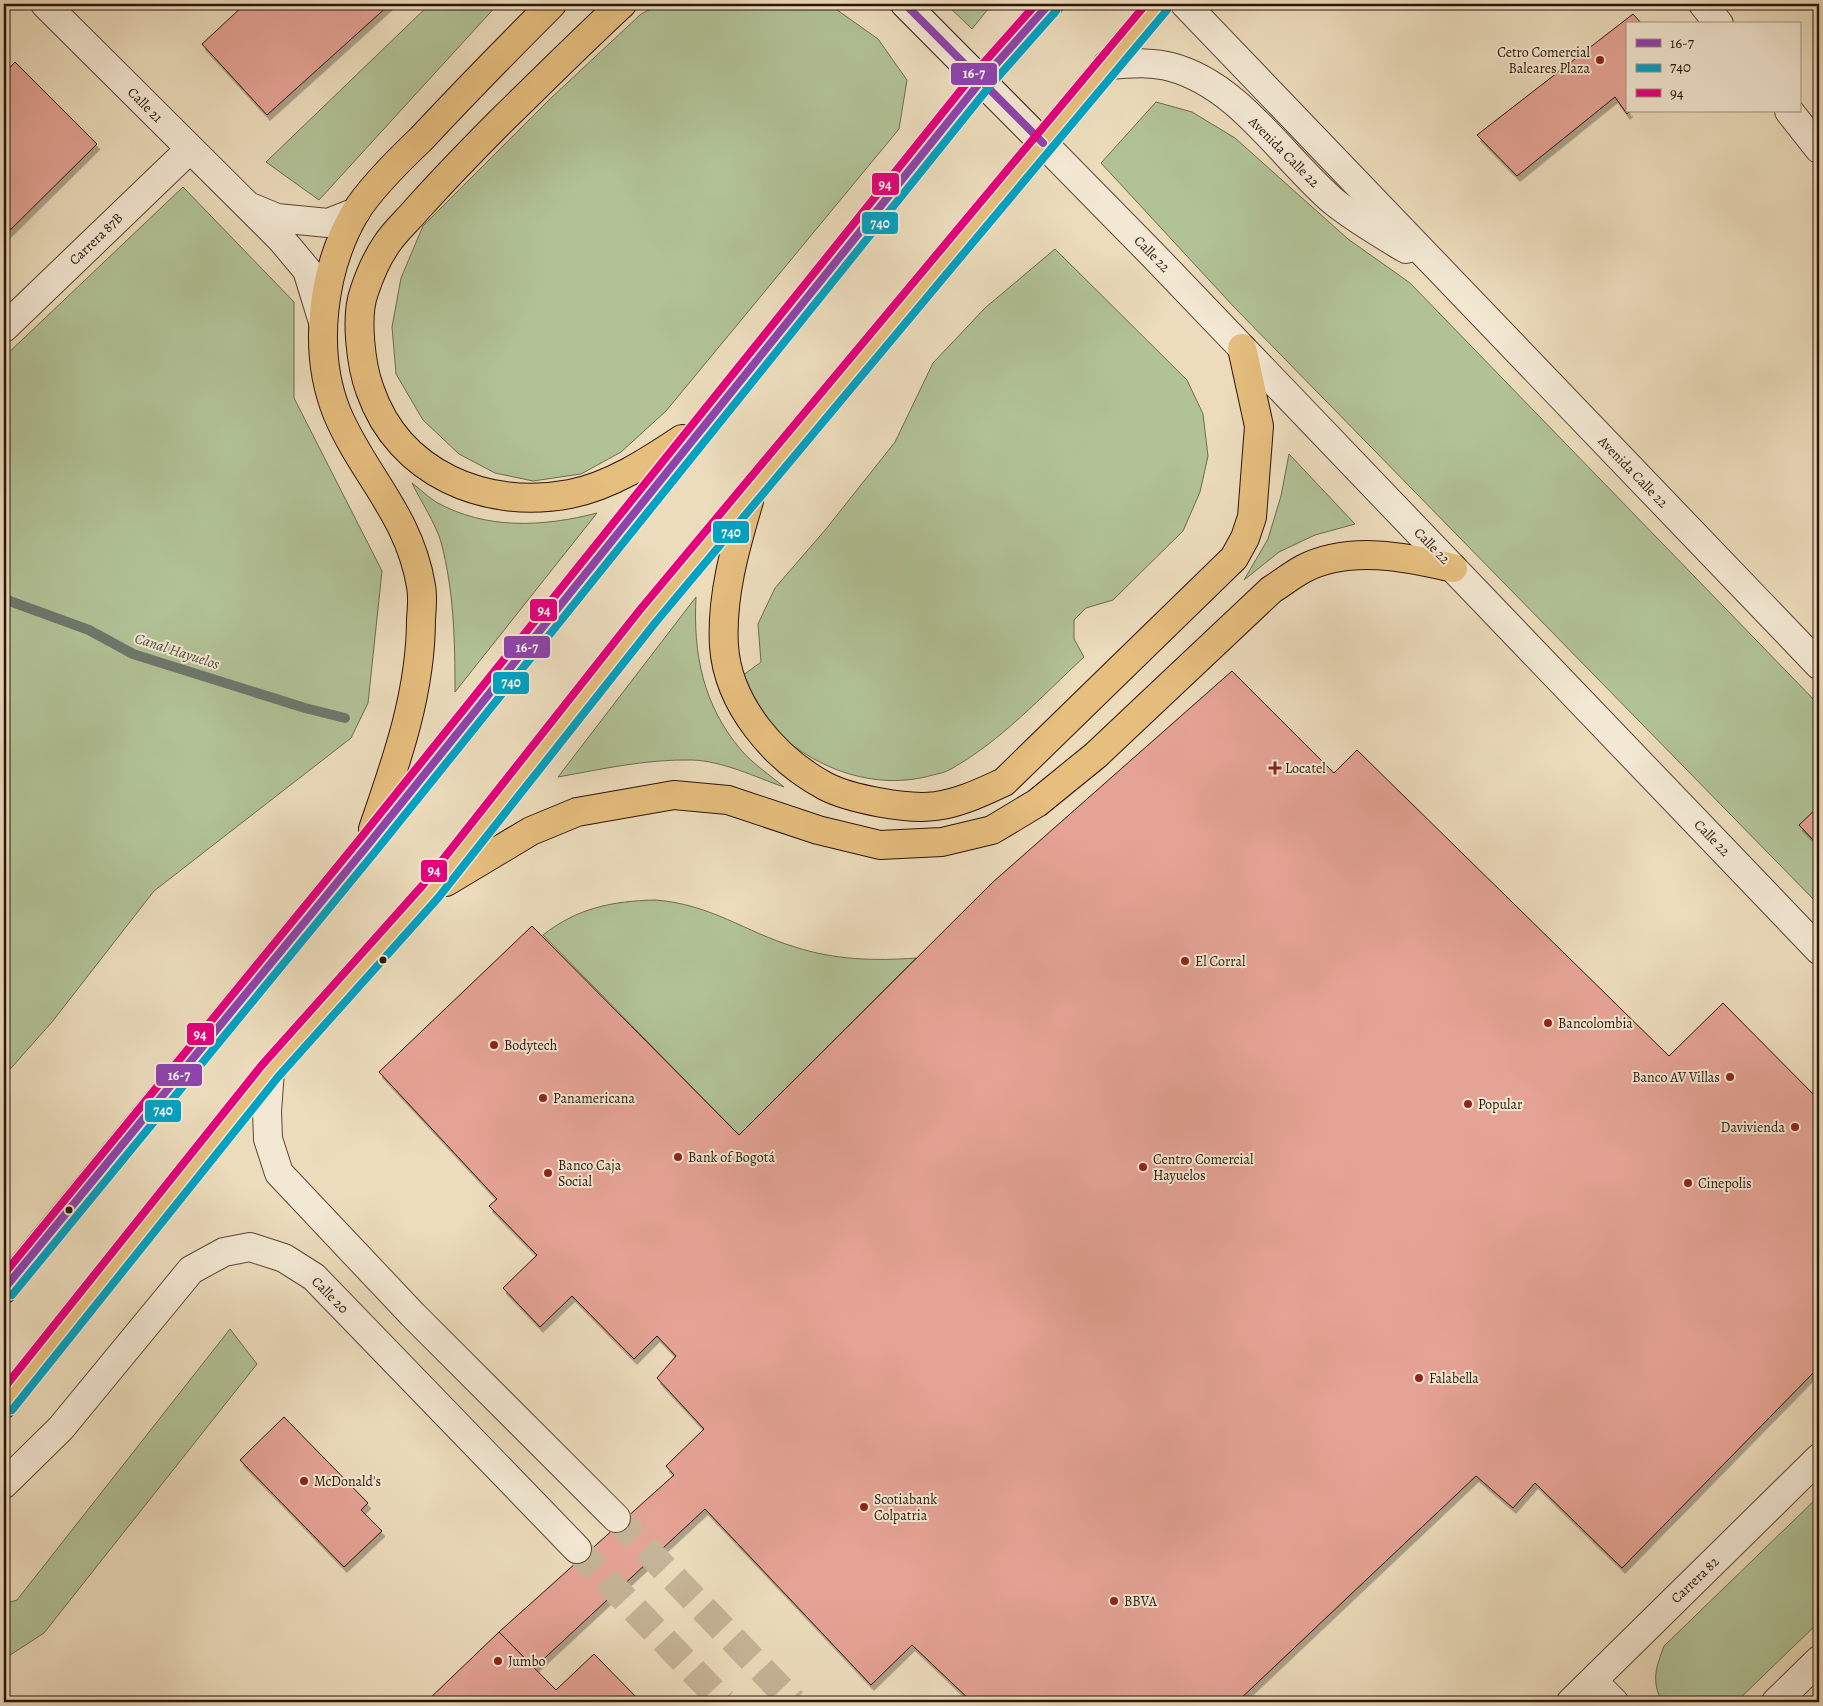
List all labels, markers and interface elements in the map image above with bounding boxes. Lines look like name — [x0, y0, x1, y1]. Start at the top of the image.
legend — [1626, 22, 1800, 112]
text: 16-7 — [1670, 33, 1695, 53]
place label: Cetro Comercial Baleares Plaza — [1497, 43, 1591, 78]
marker: Cetro Comercial Baleares Plaza — [1594, 54, 1606, 66]
text: 740 — [1670, 57, 1691, 77]
line badge: 16-7 — [950, 62, 998, 86]
text: 16-7 — [963, 64, 985, 83]
street label: Calle 21 — [123, 83, 167, 127]
text: 94 — [1670, 83, 1684, 103]
street label: Avenida Calle 22 — [1244, 112, 1324, 192]
line badge: 94 — [871, 172, 900, 196]
text: 94 — [878, 175, 892, 194]
street label: Carrera 87B — [65, 209, 127, 269]
line badge: 740 — [861, 211, 899, 235]
text: 740 — [870, 214, 890, 233]
street label: Calle 22 — [1130, 231, 1175, 277]
street label: Avenida Calle 22 — [1593, 431, 1672, 512]
line badge: 740 — [712, 520, 750, 544]
text: 740 — [721, 523, 741, 542]
street label: Calle 22 — [1410, 523, 1455, 569]
line badge: 94 — [529, 598, 558, 622]
text: 94 — [537, 601, 551, 620]
water label: Canal Hayuelos — [132, 628, 222, 674]
line badge: 16-7 — [503, 635, 551, 659]
text: 16-7 — [516, 638, 538, 657]
line badge: 740 — [492, 671, 530, 695]
text: 740 — [501, 673, 521, 692]
place label: Locatel — [1285, 759, 1326, 778]
marker: Locatel — [1269, 762, 1281, 774]
street label: Calle 22 — [1690, 815, 1735, 861]
line badge: 94 — [420, 859, 448, 883]
text: 94 — [427, 861, 441, 880]
place label: El Corral — [1195, 952, 1246, 971]
unlabelled marker — [378, 955, 388, 965]
marker: El Corral — [1179, 955, 1191, 967]
place label: Bancolombia — [1558, 1014, 1633, 1033]
marker: Bancolombia — [1542, 1017, 1554, 1029]
line badge: 94 — [186, 1022, 215, 1046]
text: 94 — [193, 1025, 207, 1044]
place label: Bodytech — [504, 1036, 558, 1055]
marker: Bodytech — [488, 1039, 500, 1051]
line badge: 16-7 — [155, 1063, 203, 1087]
text: 16-7 — [168, 1066, 190, 1085]
place label: Banco AV Villas — [1632, 1068, 1720, 1087]
marker: Banco AV Villas — [1724, 1071, 1736, 1083]
place label: Panamericana — [553, 1089, 635, 1108]
marker: Panamericana — [537, 1092, 549, 1104]
place label: Popular — [1478, 1095, 1523, 1114]
marker: Popular — [1462, 1098, 1474, 1110]
line badge: 740 — [144, 1099, 182, 1123]
text: 740 — [153, 1101, 173, 1120]
place label: Davivienda — [1721, 1118, 1785, 1137]
marker: Davivienda — [1789, 1121, 1801, 1133]
place label: Bank of Bogotá — [688, 1148, 775, 1167]
place label: Centro Comercial Hayuelos — [1153, 1150, 1254, 1185]
marker: Bank of Bogotá — [672, 1151, 684, 1163]
place label: Banco Caja Social — [558, 1156, 622, 1191]
marker: Centro Comercial Hayuelos — [1137, 1161, 1149, 1173]
marker: Banco Caja Social — [542, 1167, 554, 1179]
place label: Cinepolis — [1698, 1174, 1752, 1193]
marker: Cinepolis — [1682, 1177, 1694, 1189]
unlabelled marker — [64, 1205, 74, 1215]
street label: Calle 20 — [307, 1272, 353, 1318]
place label: Falabella — [1429, 1369, 1479, 1388]
marker: Falabella — [1413, 1372, 1425, 1384]
place label: McDonald's — [314, 1472, 381, 1491]
marker: McDonald's — [298, 1475, 310, 1487]
place label: Scotiabank Colpatria — [874, 1490, 937, 1525]
marker: Scotiabank Colpatria — [858, 1501, 870, 1513]
street label: Carrera 82 — [1667, 1552, 1723, 1608]
place label: BBVA — [1124, 1592, 1158, 1611]
marker: BBVA — [1108, 1595, 1120, 1607]
place label: Jumbo — [508, 1652, 545, 1671]
marker: Jumbo — [492, 1655, 504, 1667]

